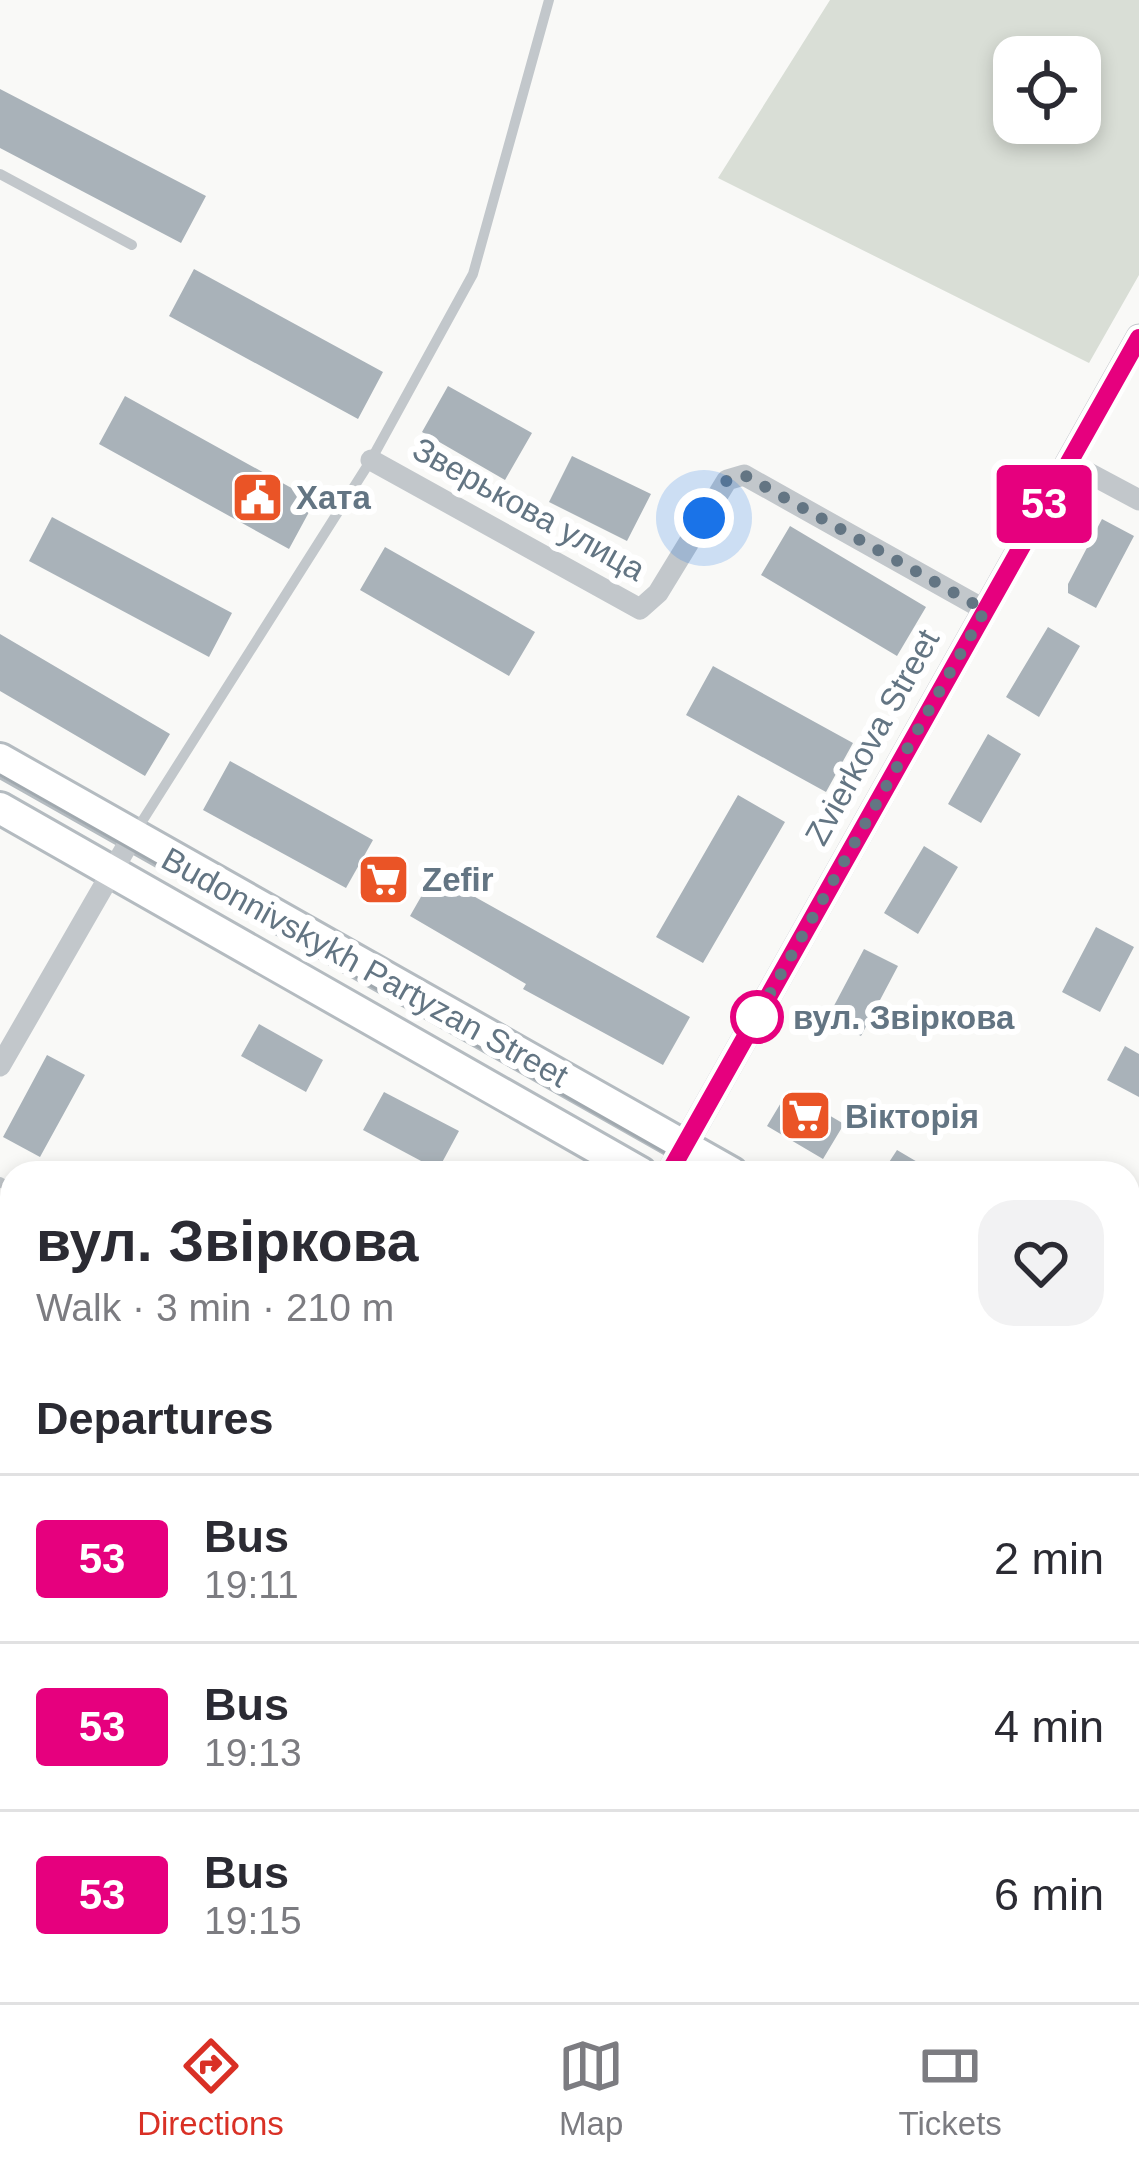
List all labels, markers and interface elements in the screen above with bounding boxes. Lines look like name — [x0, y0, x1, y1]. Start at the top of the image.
map controls — [993, 36, 1101, 144]
button: locate — [993, 36, 1101, 144]
street label: Зверькова улица — [407, 430, 652, 588]
line badge: 53 — [990, 465, 1098, 543]
public building icon: Хата — [229, 469, 285, 525]
place label: Хата — [296, 479, 372, 516]
text: 53 — [1021, 480, 1067, 527]
your location — [674, 488, 734, 548]
street label: Zvierkova Street — [798, 623, 946, 851]
street label: Budonnivskykh Partyzan Street — [155, 840, 575, 1094]
supermarket icon: Zefir — [355, 851, 411, 907]
place label: Zefir — [422, 861, 494, 898]
marker: вул. Звіркова — [732, 992, 782, 1042]
place label: вул. Звіркова — [793, 999, 1015, 1036]
supermarket icon: Вікторія — [778, 1088, 834, 1144]
place label: Вікторія — [845, 1098, 979, 1135]
button: heart — [978, 1200, 1104, 1326]
text: вул. Звіркова — [36, 1209, 418, 1273]
text: Walk · 3 min · 210 m — [36, 1286, 394, 1329]
text: Departures — [36, 1393, 274, 1444]
text: Bus — [204, 1511, 289, 1562]
text: 2 min — [994, 1533, 1104, 1584]
text: 53 — [79, 1535, 125, 1582]
text: 19:11 — [204, 1563, 299, 1606]
text: Bus — [204, 1679, 289, 1730]
text: 4 min — [994, 1701, 1104, 1752]
text: 53 — [79, 1703, 125, 1750]
text: 19:13 — [204, 1731, 302, 1774]
text: Bus — [204, 1847, 289, 1898]
text: 6 min — [994, 1869, 1104, 1920]
text: 53 — [79, 1871, 125, 1918]
text: 19:15 — [204, 1899, 302, 1942]
tab: Directions — [137, 2033, 284, 2143]
tab: Map — [558, 2033, 624, 2143]
tab: Tickets — [899, 2033, 1002, 2143]

